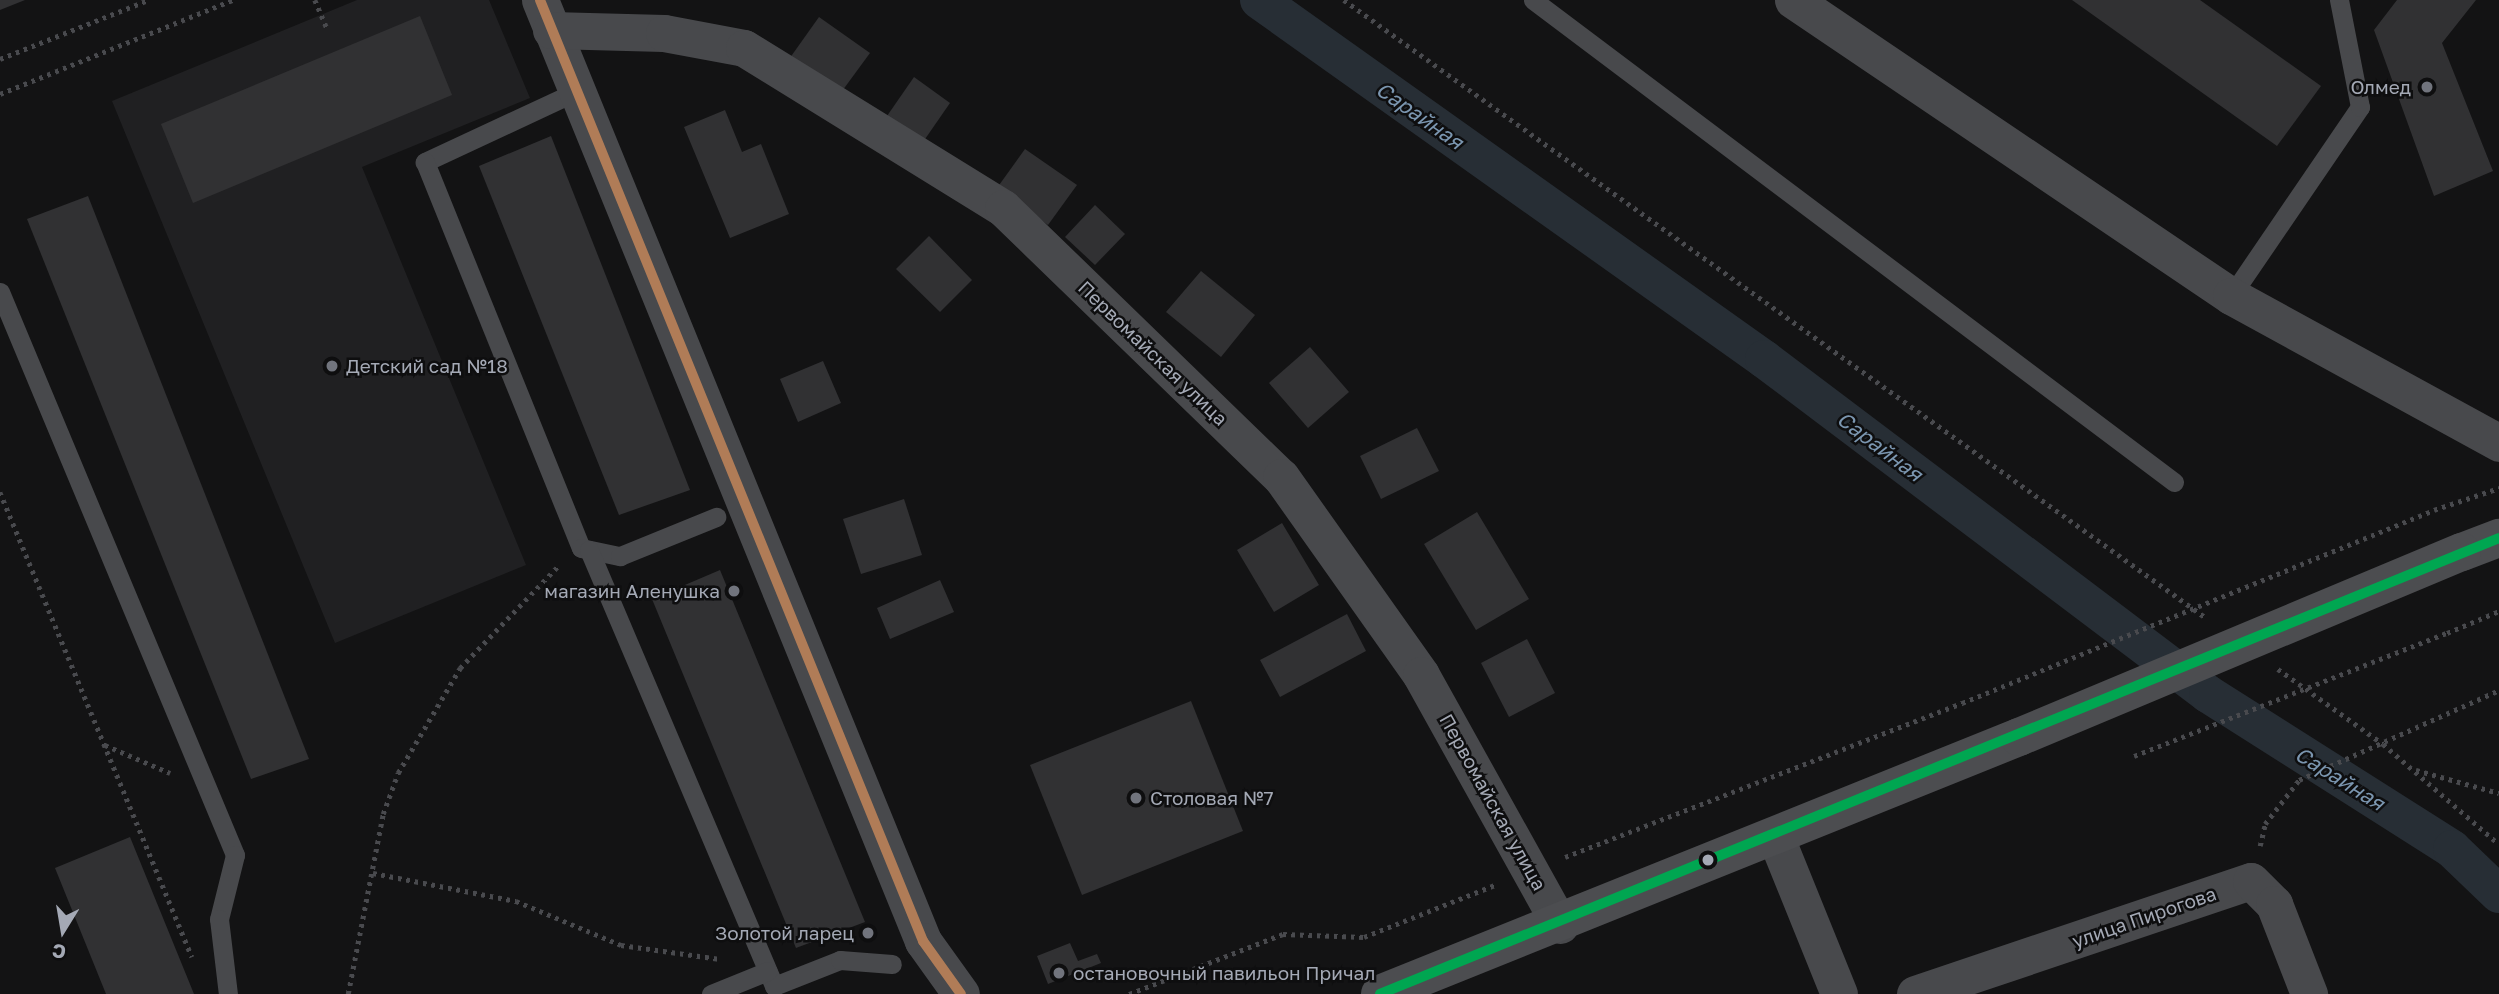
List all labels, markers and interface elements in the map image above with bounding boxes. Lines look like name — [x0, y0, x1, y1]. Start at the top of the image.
water label: Сарайная — [1372, 76, 1468, 154]
place label: Олмед — [2350, 76, 2411, 98]
marker: Олмед — [2417, 77, 2437, 97]
street label: Первомайская улица — [1074, 276, 1232, 430]
place label: Детский сад №18 — [346, 355, 508, 377]
marker: Детский сад №18 — [324, 358, 340, 374]
water label: Сарайная — [1832, 406, 1928, 486]
place label: магазин Аленушка — [544, 580, 720, 602]
marker: магазин Аленушка — [726, 583, 742, 599]
street label: Первомайская улица — [1435, 710, 1551, 894]
water label: Сарайная — [2291, 741, 2389, 815]
place label: Столовая №7 — [1150, 787, 1274, 809]
marker: Столовая №7 — [1128, 790, 1144, 806]
unlabelled marker — [1701, 853, 1715, 867]
street label: улица Пирогова — [2069, 882, 2219, 952]
north arrow — [28, 896, 98, 966]
place label: Золотой ларец — [715, 922, 854, 944]
marker: Золотой ларец — [860, 925, 876, 941]
text: С — [50, 940, 68, 965]
place label: остановочный павильон Причал — [1073, 962, 1375, 984]
marker: остановочный павильон Причал — [1051, 965, 1067, 981]

